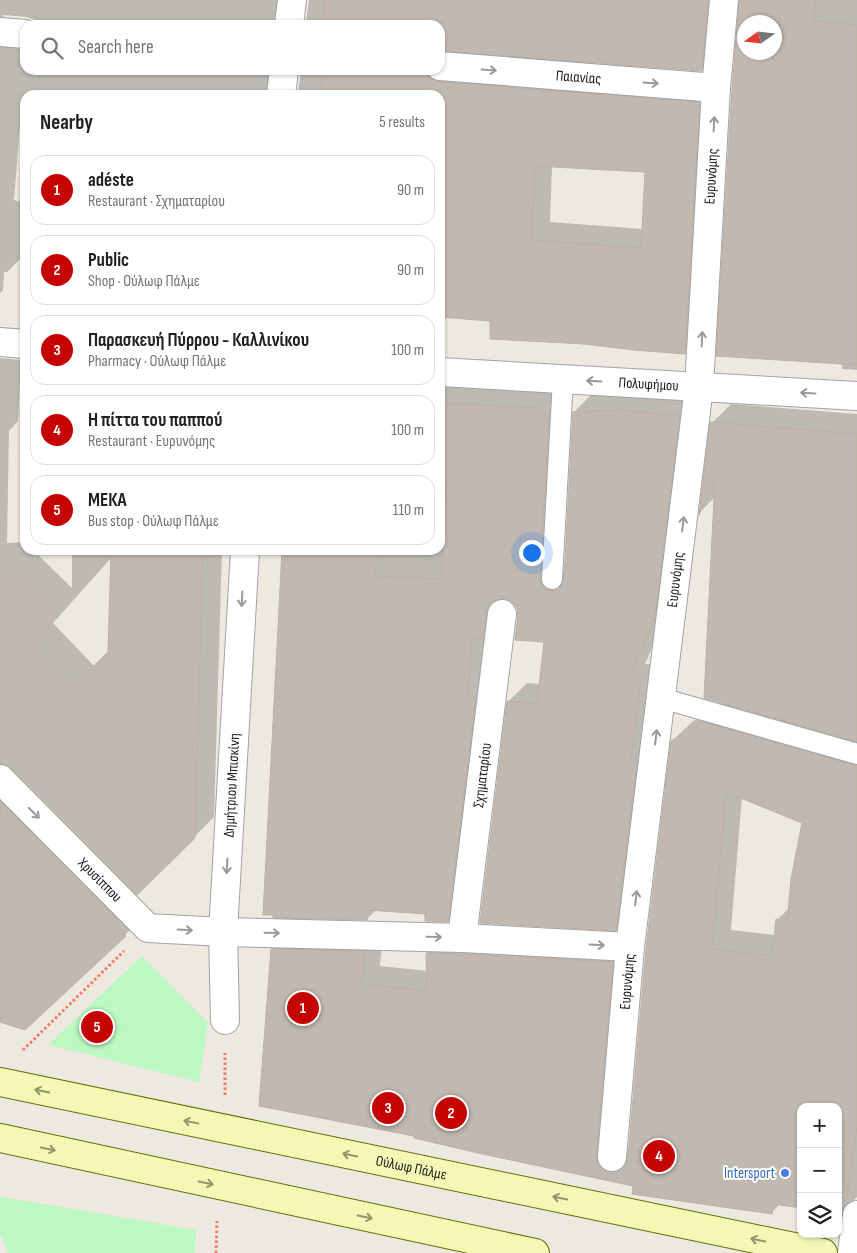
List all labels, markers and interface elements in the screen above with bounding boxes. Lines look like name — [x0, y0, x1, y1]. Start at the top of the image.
north arrow — [737, 15, 782, 60]
search box — [20, 20, 445, 75]
icon: search — [38, 34, 66, 62]
text: Search here — [78, 36, 154, 59]
one-way arrow — [480, 66, 496, 75]
street label: Παιανίας — [555, 66, 602, 89]
one-way arrow — [642, 78, 658, 88]
text: Nearby — [40, 110, 93, 135]
text: 5 results — [379, 113, 425, 132]
one-way arrow — [710, 116, 719, 132]
street label: Ευρυνόμης — [700, 148, 723, 205]
text: adéste — [88, 169, 134, 192]
text: 1 — [54, 181, 60, 200]
text: 90 m — [397, 181, 424, 200]
text: Restaurant · Σχηματαρίου — [88, 192, 225, 211]
text: Public — [88, 249, 129, 272]
text: 2 — [53, 261, 61, 280]
text: 90 m — [397, 261, 424, 280]
text: Shop · Ούλωφ Πάλμε — [88, 272, 200, 291]
text: Παρασκευή Πύρρου - Καλλινίκου — [88, 329, 309, 352]
one-way arrow — [698, 331, 707, 347]
text: 3 — [53, 341, 61, 360]
text: 100 m — [391, 341, 424, 360]
text: Pharmacy · Ούλωφ Πάλμε — [88, 352, 226, 371]
street label: Πολυφήμου — [618, 373, 679, 396]
one-way arrow — [586, 376, 602, 385]
one-way arrow — [801, 389, 817, 398]
text: Η πίττα του παππού — [88, 409, 222, 432]
text: 4 — [53, 421, 61, 440]
text: 100 m — [391, 421, 424, 440]
text: Restaurant · Ευρυνόμης — [88, 432, 215, 451]
text: ΜΕΚΑ — [88, 489, 127, 512]
text: 5 — [53, 501, 61, 520]
text: 110 m — [393, 501, 424, 520]
text: Bus stop · Ούλωφ Πάλμε — [88, 512, 219, 531]
one-way arrow — [678, 516, 688, 532]
your location — [519, 540, 545, 566]
street label: Ευρυνόμης — [663, 551, 689, 609]
one-way arrow — [238, 590, 247, 606]
one-way arrow — [651, 729, 661, 745]
street label: Δημήτριου Μπισκίνη — [219, 733, 244, 838]
street label: Σχηματαρίου — [469, 742, 496, 809]
one-way arrow — [28, 807, 40, 819]
street label: Χρυσίππου — [73, 853, 126, 906]
one-way arrow — [223, 857, 232, 873]
one-way arrow — [632, 891, 642, 907]
one-way arrow — [177, 926, 193, 935]
one-way arrow — [264, 929, 280, 938]
one-way arrow — [426, 932, 442, 942]
one-way arrow — [588, 940, 605, 950]
street label: Ευρυνόμης — [616, 953, 639, 1010]
pin: 1 — [287, 989, 319, 1027]
pin: 5 — [81, 1008, 113, 1046]
one-way arrow — [35, 1086, 51, 1095]
pin: 3 — [372, 1089, 404, 1127]
pin: 2 — [435, 1094, 467, 1132]
map controls — [797, 1103, 842, 1238]
button: + — [797, 1103, 842, 1148]
one-way arrow — [183, 1116, 199, 1126]
pin: 4 — [643, 1137, 675, 1175]
one-way arrow — [39, 1145, 55, 1154]
button: − — [797, 1148, 842, 1193]
one-way arrow — [342, 1149, 358, 1159]
street label: Ούλωφ Πάλμε — [374, 1151, 449, 1185]
place label: Intersport — [724, 1164, 775, 1183]
marker: Intersport — [779, 1167, 791, 1179]
one-way arrow — [198, 1179, 214, 1188]
one-way arrow — [553, 1193, 569, 1203]
button: layers — [797, 1193, 842, 1238]
one-way arrow — [357, 1213, 373, 1222]
one-way arrow — [751, 1234, 767, 1244]

